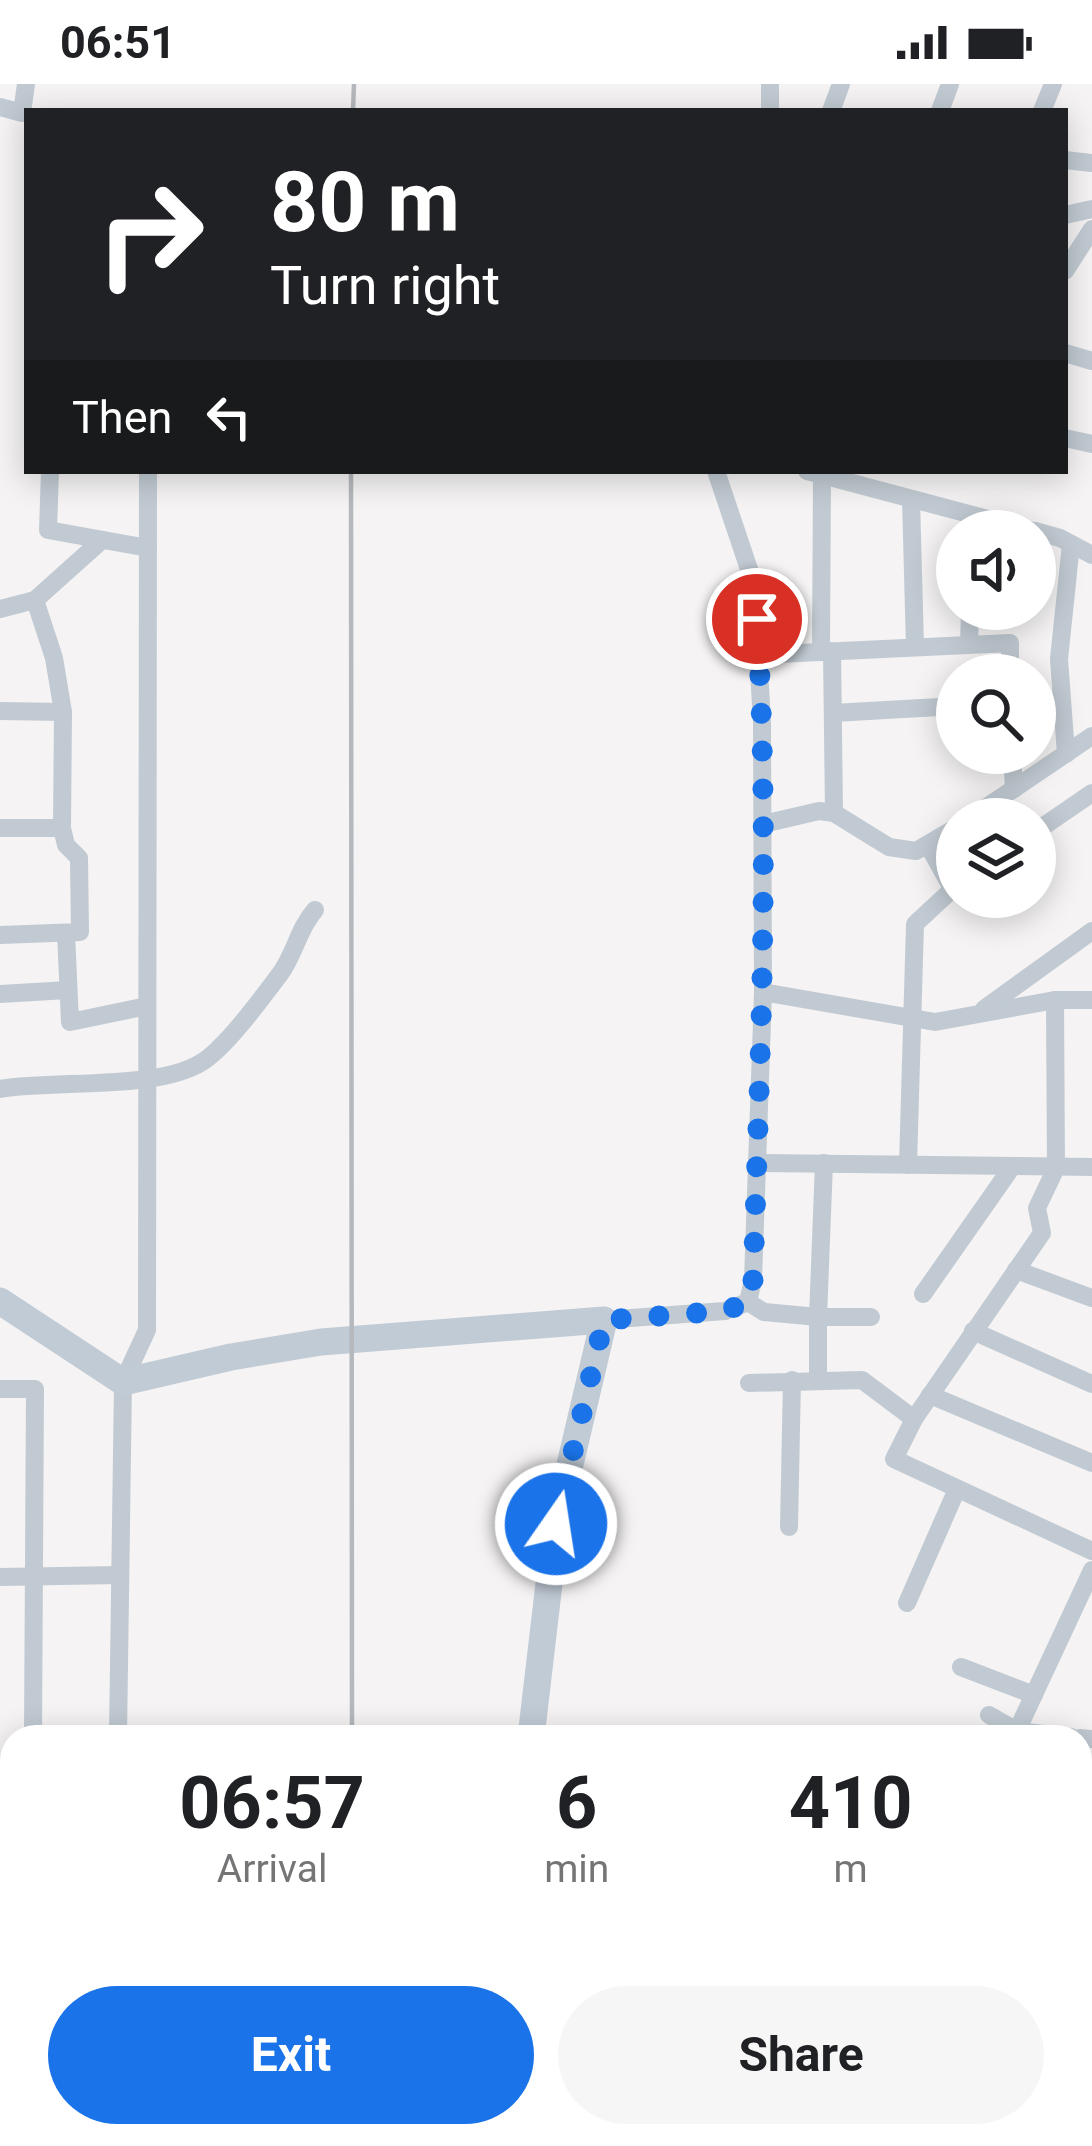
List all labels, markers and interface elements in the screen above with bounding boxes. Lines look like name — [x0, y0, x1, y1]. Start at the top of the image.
text: 06:51 — [60, 16, 176, 69]
text: 80 m — [270, 153, 460, 252]
icon: right — [72, 156, 228, 312]
text: Turn right — [270, 254, 500, 317]
icon: left — [196, 384, 262, 450]
text: Then — [72, 391, 172, 444]
map controls — [936, 510, 1056, 918]
button: sound — [936, 510, 1056, 630]
pin — [706, 568, 808, 670]
icon: arrive — [724, 586, 790, 652]
button: search — [936, 654, 1056, 774]
button: layers — [936, 798, 1056, 918]
position arrow — [493, 1461, 619, 1587]
text: 06:57 — [179, 1761, 365, 1846]
text: 6 — [556, 1761, 597, 1846]
text: 410 — [789, 1761, 913, 1846]
text: Arrival — [217, 1846, 327, 1892]
text: min — [544, 1846, 609, 1892]
text: m — [834, 1846, 868, 1892]
button: Exit — [48, 1986, 534, 2124]
button: Share — [558, 1986, 1044, 2124]

